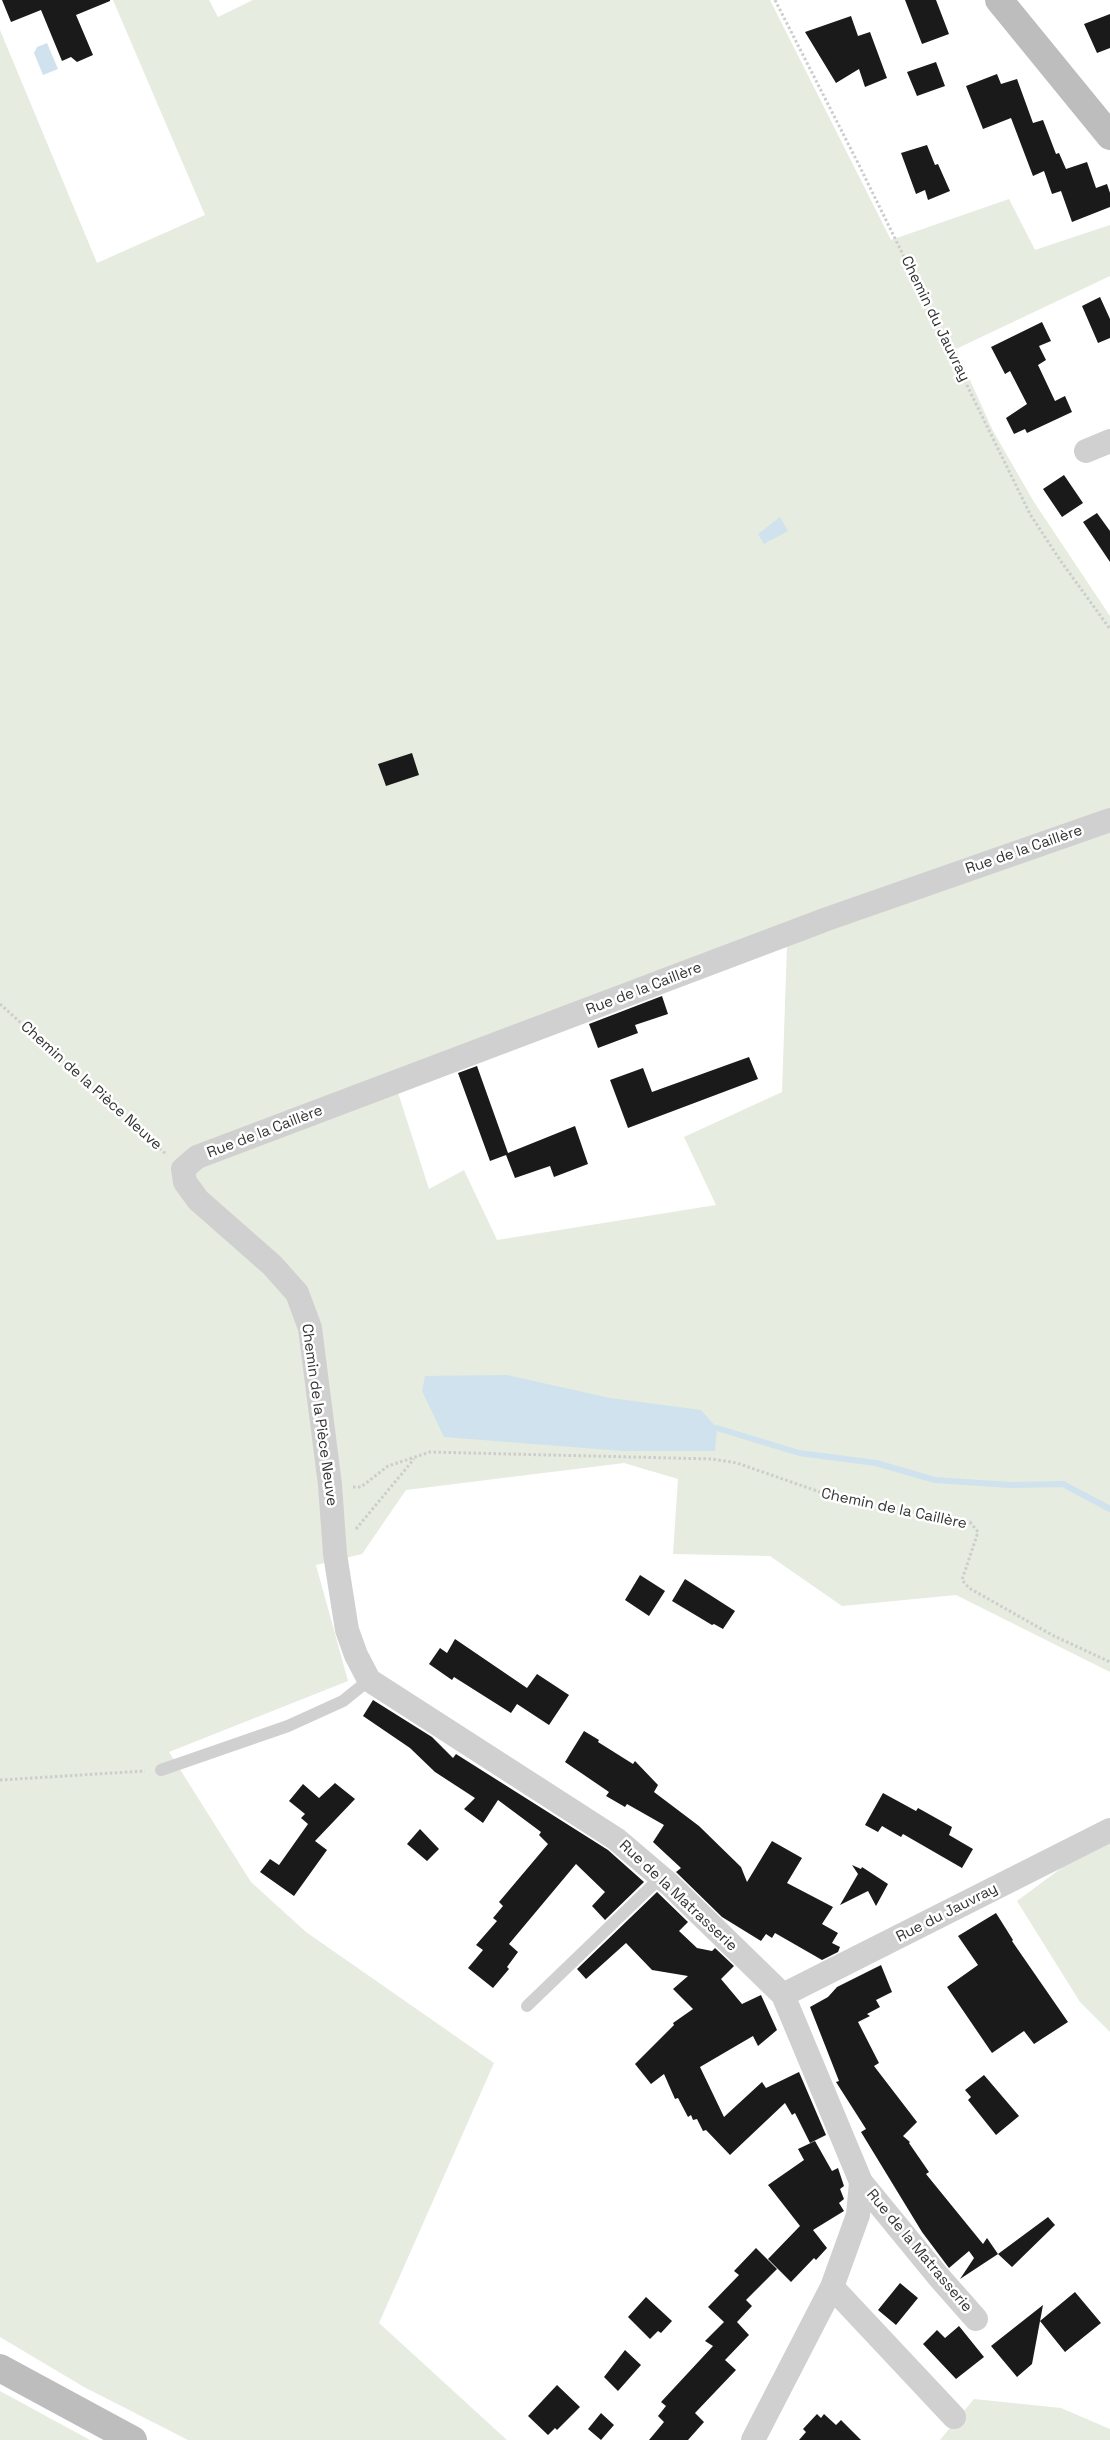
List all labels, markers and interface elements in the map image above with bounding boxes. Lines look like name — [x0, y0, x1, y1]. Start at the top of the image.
street label: Chemin du Jauvray — [897, 253, 973, 385]
street label: Rue de la Caillère — [963, 822, 1085, 878]
street label: Rue de la Caillère — [584, 959, 704, 1019]
street label: Chemin de la Pièce Neuve — [17, 1018, 165, 1154]
street label: Rue de la Caillère — [205, 1102, 325, 1162]
street label: Chemin de la Pièce Neuve — [297, 1323, 341, 1507]
street label: Chemin de la Caillère — [820, 1485, 968, 1533]
street label: Rue de la Matrasserie — [615, 1837, 741, 1955]
street label: Rue du Jauvray — [893, 1880, 1001, 1946]
street label: Rue de la Matrasserie — [862, 2186, 976, 2316]

